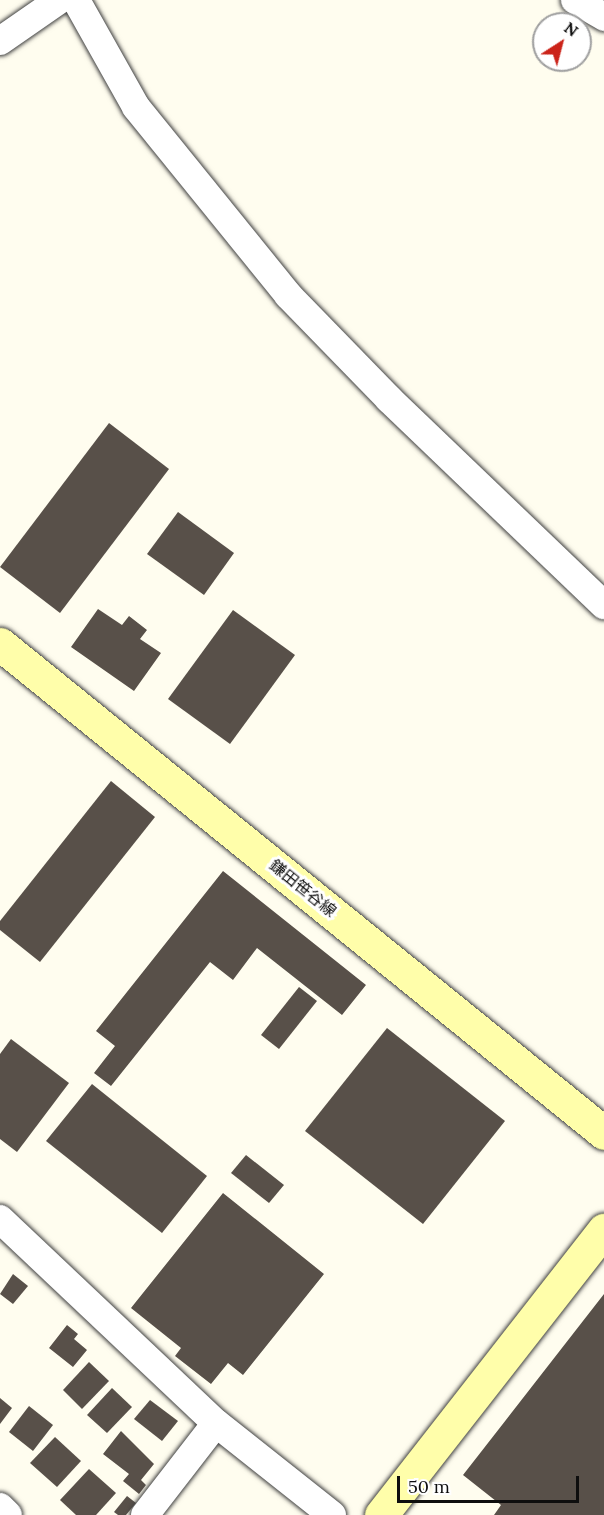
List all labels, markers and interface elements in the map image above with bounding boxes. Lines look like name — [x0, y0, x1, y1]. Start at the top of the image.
north arrow — [532, 12, 592, 72]
text: N — [561, 17, 582, 41]
street label: 鎌田笹谷線 — [266, 855, 340, 921]
scale bar — [400, 1464, 582, 1502]
text: 50 m — [408, 1475, 450, 1498]

